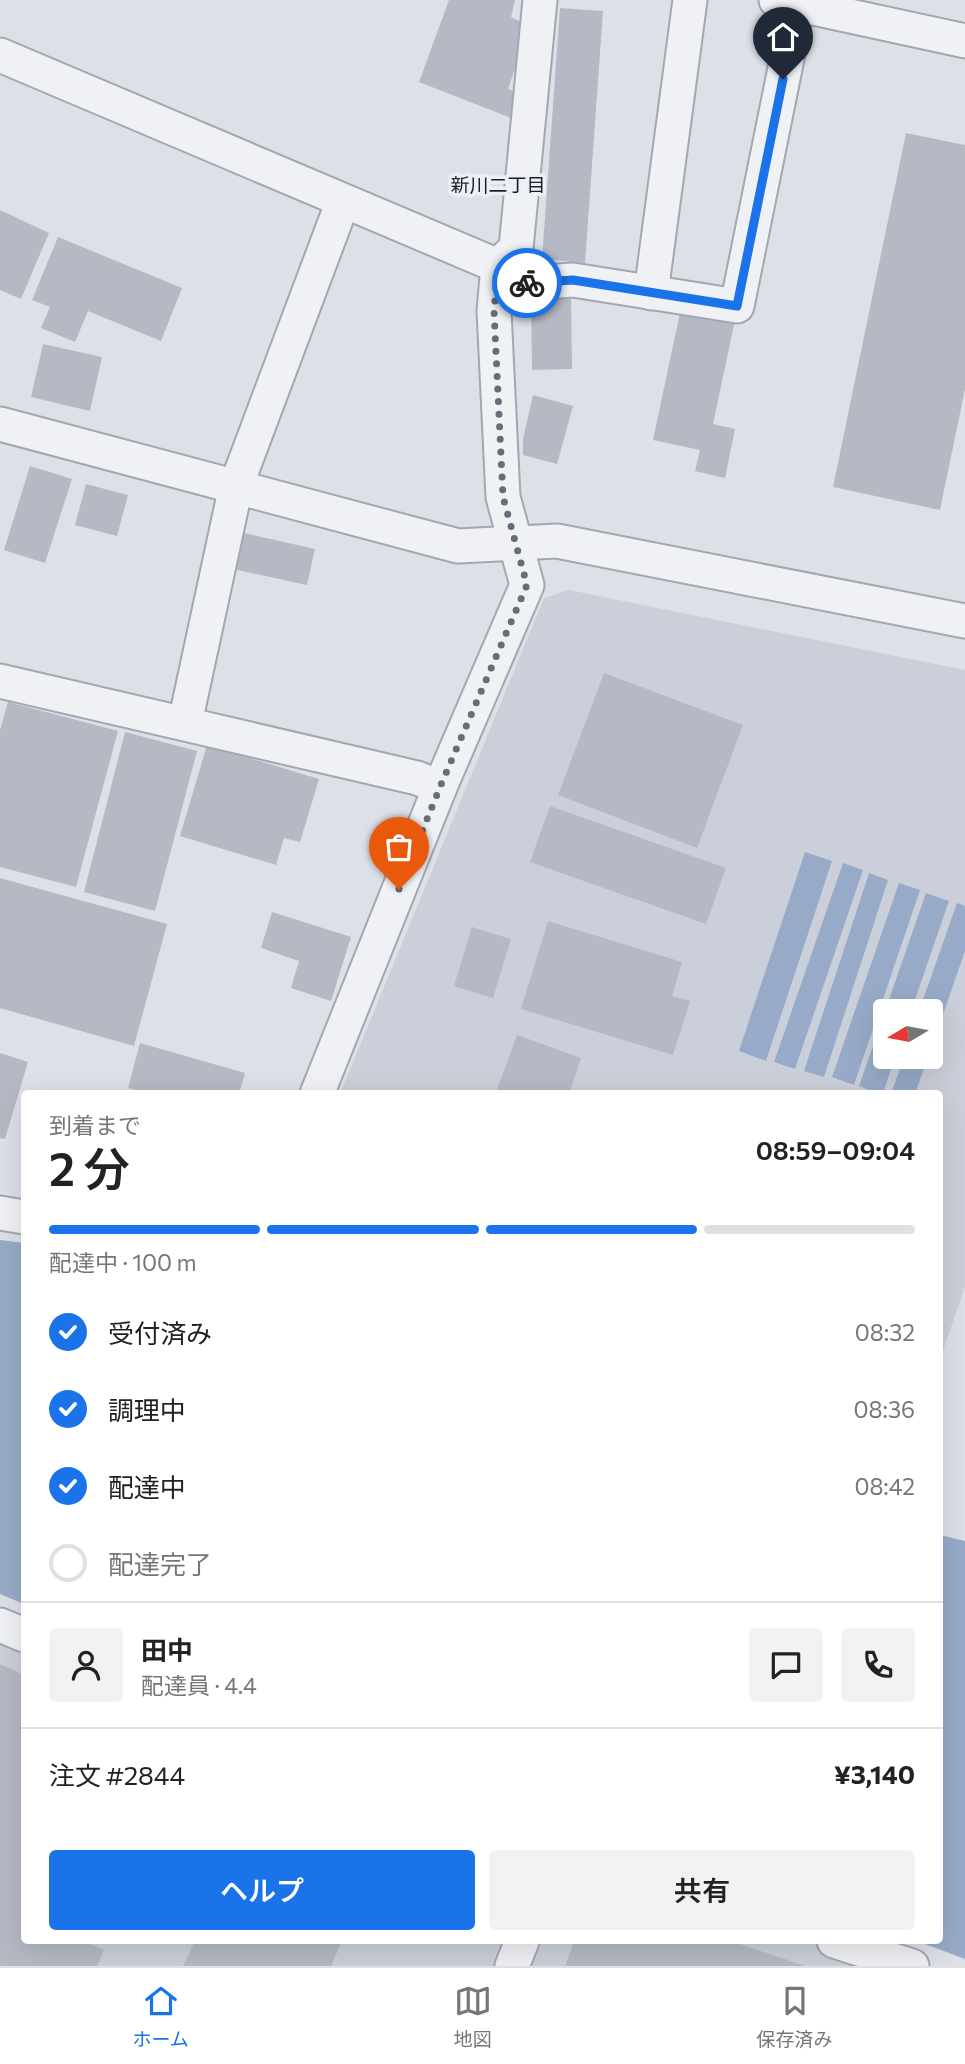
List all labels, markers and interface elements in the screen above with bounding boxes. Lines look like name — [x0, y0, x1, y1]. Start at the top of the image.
pin — [753, 7, 813, 79]
icon: home — [764, 18, 802, 56]
district label: 新川二丁目 — [450, 173, 546, 196]
courier — [492, 248, 562, 318]
icon: bike — [508, 264, 546, 302]
pin — [369, 817, 429, 889]
icon: bag — [380, 828, 418, 866]
north arrow — [873, 999, 943, 1069]
map controls — [873, 999, 943, 1069]
text: 到着まで — [49, 1111, 141, 1139]
text: 08:59–09:04 — [756, 1134, 915, 1165]
text: 2 分 — [49, 1139, 130, 1195]
text: 配達中 · 100 m — [49, 1248, 197, 1276]
icon: check — [49, 1313, 87, 1351]
text: 受付済み — [108, 1317, 212, 1348]
text: 08:32 — [855, 1318, 915, 1346]
icon: check — [49, 1390, 87, 1428]
text: 調理中 — [108, 1394, 186, 1425]
text: 08:36 — [854, 1395, 915, 1423]
icon: check — [49, 1467, 87, 1505]
text: 配達中 — [108, 1471, 186, 1502]
text: 08:42 — [854, 1472, 915, 1500]
text: 配達完了 — [108, 1548, 212, 1579]
button: person — [49, 1628, 123, 1702]
button: chat — [749, 1628, 823, 1702]
button: phone — [841, 1628, 915, 1702]
text: 田中 — [141, 1634, 193, 1665]
text: 配達員 · 4.4 — [141, 1671, 257, 1699]
text: ¥3,140 — [834, 1758, 915, 1789]
text: 注文 #2844 — [49, 1759, 185, 1790]
button: ヘルプ — [49, 1850, 475, 1930]
button: 共有 — [489, 1850, 915, 1930]
tab: ホーム — [132, 1982, 189, 2051]
tab: 地図 — [454, 1982, 492, 2051]
tab: 保存済み — [757, 1982, 833, 2051]

